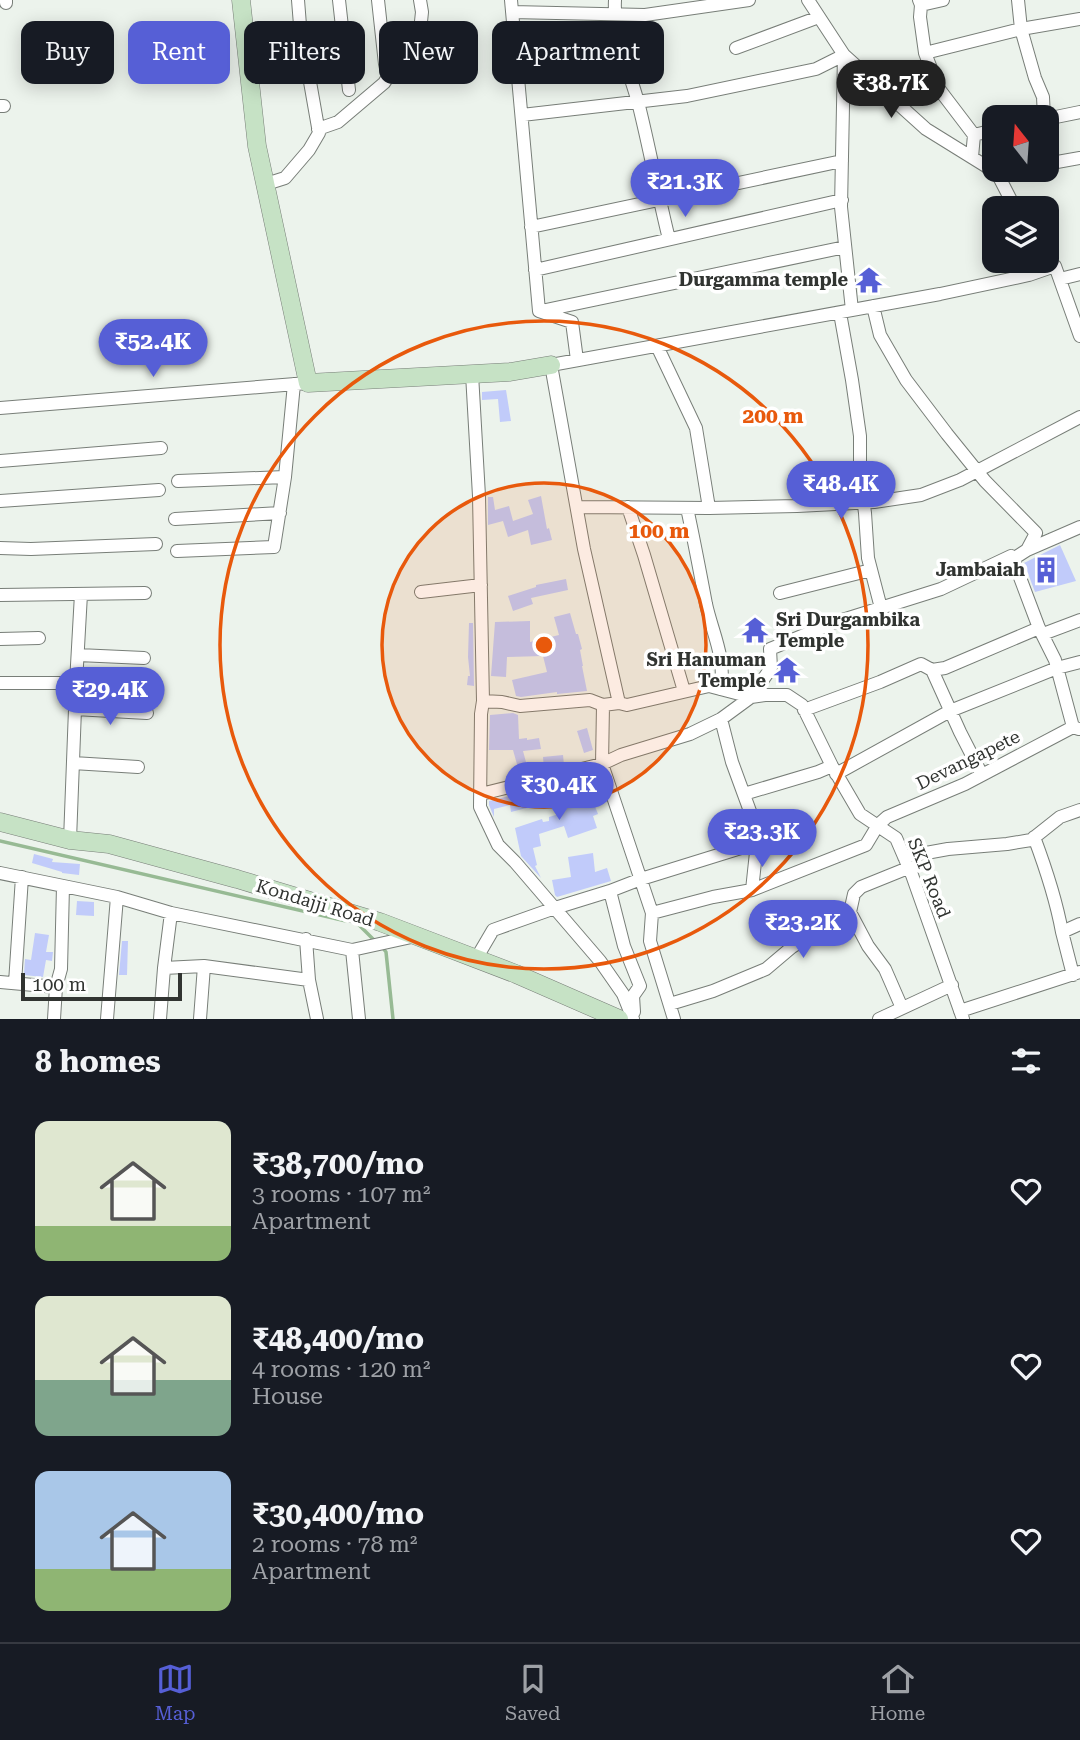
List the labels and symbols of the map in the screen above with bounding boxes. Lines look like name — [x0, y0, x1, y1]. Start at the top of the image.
pin: ₹38.7K — [834, 60, 948, 120]
north arrow — [982, 105, 1059, 182]
pin: ₹21.3K — [628, 160, 742, 219]
temple icon: Durgamma temple — [854, 265, 884, 295]
place label: Durgamma temple — [679, 269, 848, 290]
pin: ₹52.4K — [96, 320, 210, 379]
text: 200 m — [743, 404, 803, 428]
pin: ₹48.4K — [784, 462, 898, 521]
text: 100 m — [629, 519, 689, 543]
building icon: Jambaiah — [1031, 555, 1061, 585]
place label: Jambaiah — [936, 559, 1025, 580]
place label: Sri Durgambika Temple — [776, 609, 920, 651]
temple icon: Sri Durgambika Temple — [740, 615, 770, 645]
centre of rings — [532, 633, 556, 657]
place label: Sri Hanuman Temple — [647, 649, 766, 691]
temple icon: Sri Hanuman Temple — [772, 655, 802, 685]
pin: ₹29.4K — [53, 668, 167, 727]
street label: Devangapete — [912, 725, 1023, 794]
pin: ₹30.4K — [502, 762, 616, 822]
pin: ₹23.3K — [705, 810, 819, 869]
street label: SKP Road — [904, 835, 955, 921]
street label: Kondajji Road — [254, 875, 377, 931]
pin: ₹23.2K — [746, 900, 860, 960]
scale bar — [21, 970, 182, 1002]

